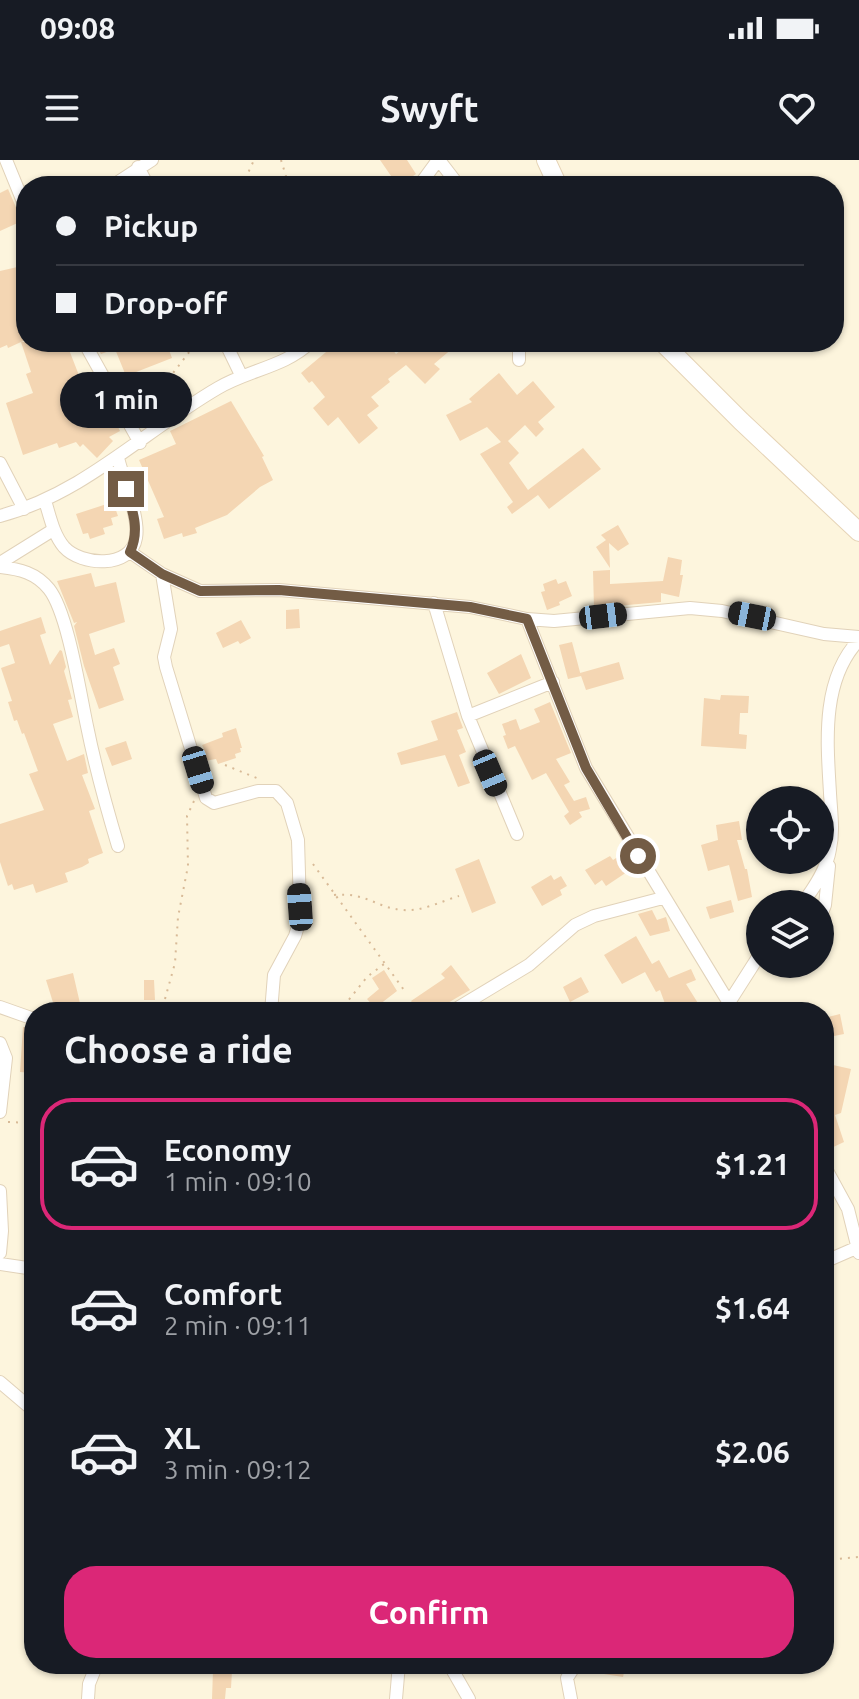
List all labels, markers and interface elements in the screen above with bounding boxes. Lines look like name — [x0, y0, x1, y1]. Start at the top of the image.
text: 09:08 — [40, 11, 115, 45]
icon: menu — [40, 86, 84, 130]
icon: heart — [775, 86, 819, 130]
text: Swyft — [380, 88, 479, 129]
text: Pickup — [104, 209, 198, 243]
text: Drop-off — [104, 286, 227, 320]
callout: 1 min — [60, 373, 192, 429]
text: 1 min — [93, 385, 159, 414]
route end — [108, 471, 144, 507]
car — [726, 600, 778, 632]
car — [578, 601, 628, 631]
car — [180, 744, 216, 796]
car — [470, 746, 510, 800]
map controls — [746, 786, 834, 978]
button: locate — [746, 786, 834, 874]
route start — [620, 838, 656, 874]
car — [286, 882, 314, 932]
button: layers — [746, 890, 834, 978]
text: Choose a ride — [64, 1029, 293, 1070]
icon: car — [68, 1128, 140, 1200]
text: Economy — [164, 1133, 291, 1167]
text: $1.21 — [715, 1147, 790, 1181]
text: 1 min · 09:10 — [164, 1167, 312, 1196]
icon: car — [68, 1272, 140, 1344]
text: Comfort — [164, 1277, 282, 1311]
text: $1.64 — [715, 1291, 790, 1325]
text: 2 min · 09:11 — [164, 1311, 312, 1340]
icon: car — [68, 1416, 140, 1488]
text: XL — [164, 1421, 200, 1455]
text: $2.06 — [715, 1435, 790, 1469]
text: 3 min · 09:12 — [164, 1455, 312, 1484]
button: Confirm — [64, 1566, 794, 1658]

